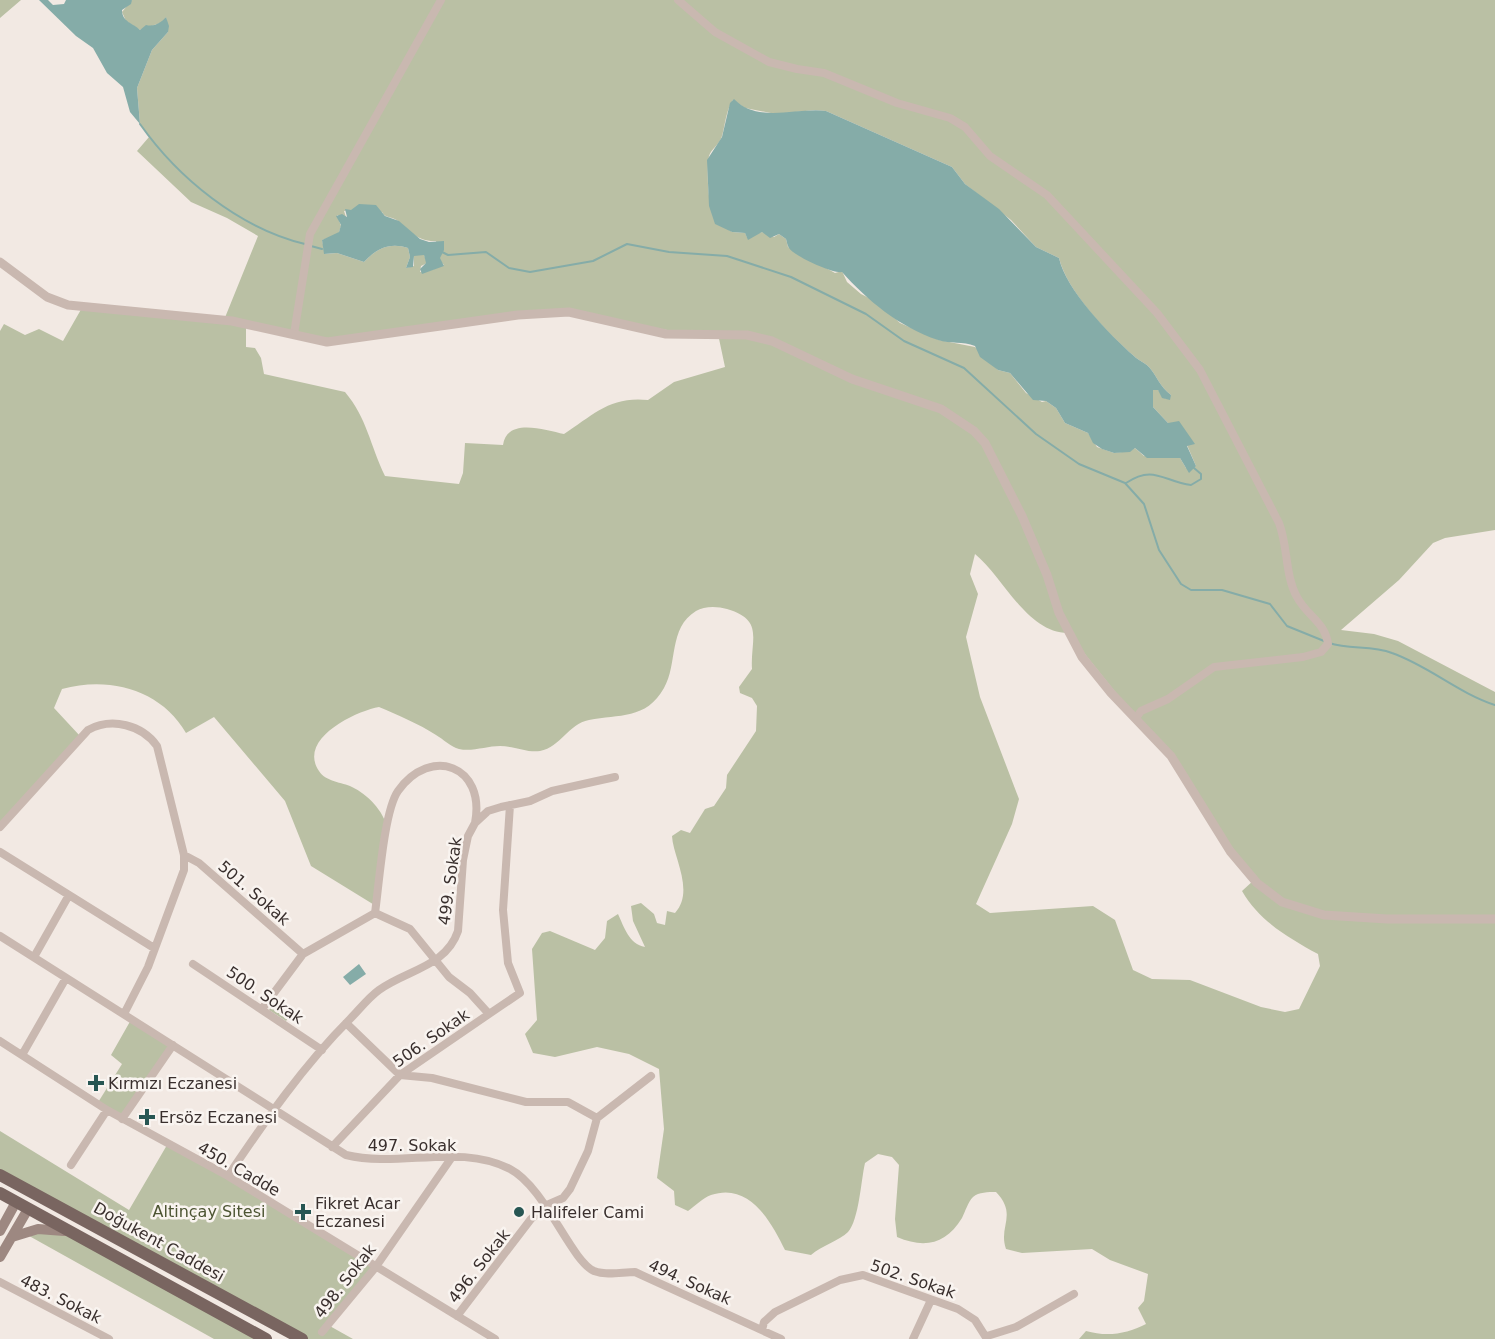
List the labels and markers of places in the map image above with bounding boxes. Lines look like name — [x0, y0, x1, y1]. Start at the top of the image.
place label: Kırmızı Eczanesi — [108, 1074, 237, 1093]
marker: Kırmızı Eczanesi — [89, 1076, 103, 1090]
place label: Ersöz Eczanesi — [159, 1108, 277, 1127]
marker: Ersöz Eczanesi — [140, 1110, 154, 1124]
place label: Fikret Acar Eczanesi — [315, 1194, 400, 1231]
place label: Halifeler Cami — [531, 1203, 644, 1222]
marker: Fikret Acar Eczanesi — [296, 1205, 310, 1219]
marker: Halifeler Cami — [512, 1205, 526, 1219]

